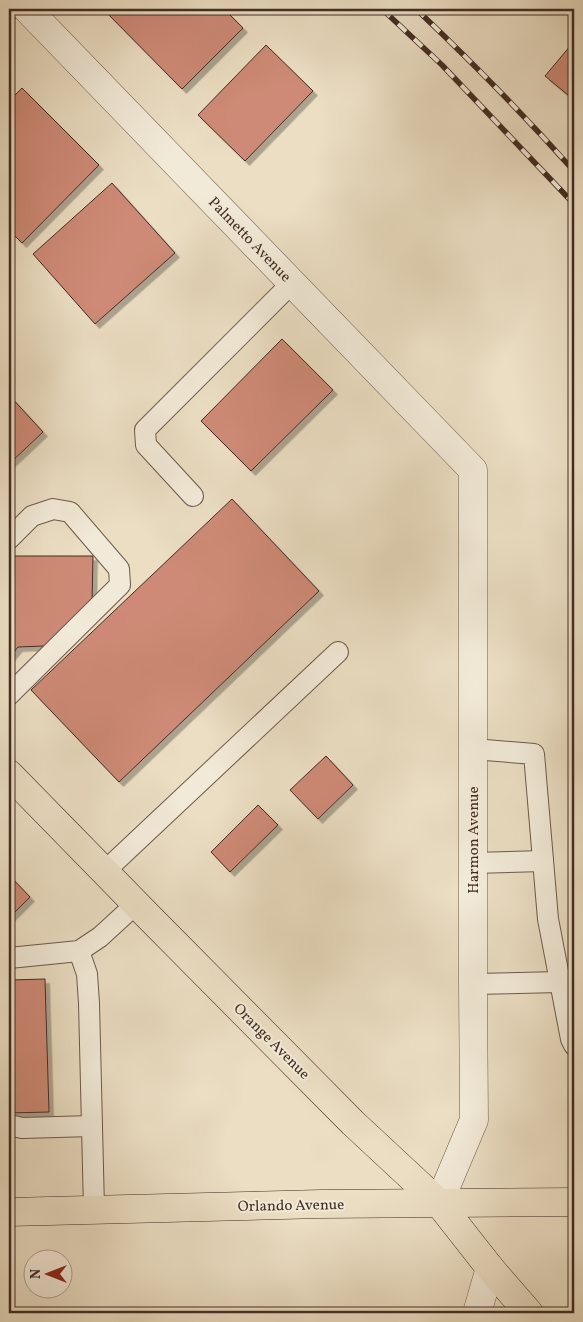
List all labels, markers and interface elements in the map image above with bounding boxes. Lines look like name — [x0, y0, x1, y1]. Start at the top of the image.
street label: Palmetto Avenue — [203, 193, 295, 287]
street label: Harmon Avenue — [464, 786, 485, 894]
street label: Orange Avenue — [228, 999, 314, 1085]
street label: Orlando Avenue — [238, 1195, 345, 1218]
north arrow — [22, 1250, 72, 1300]
text: N — [27, 1269, 46, 1279]

